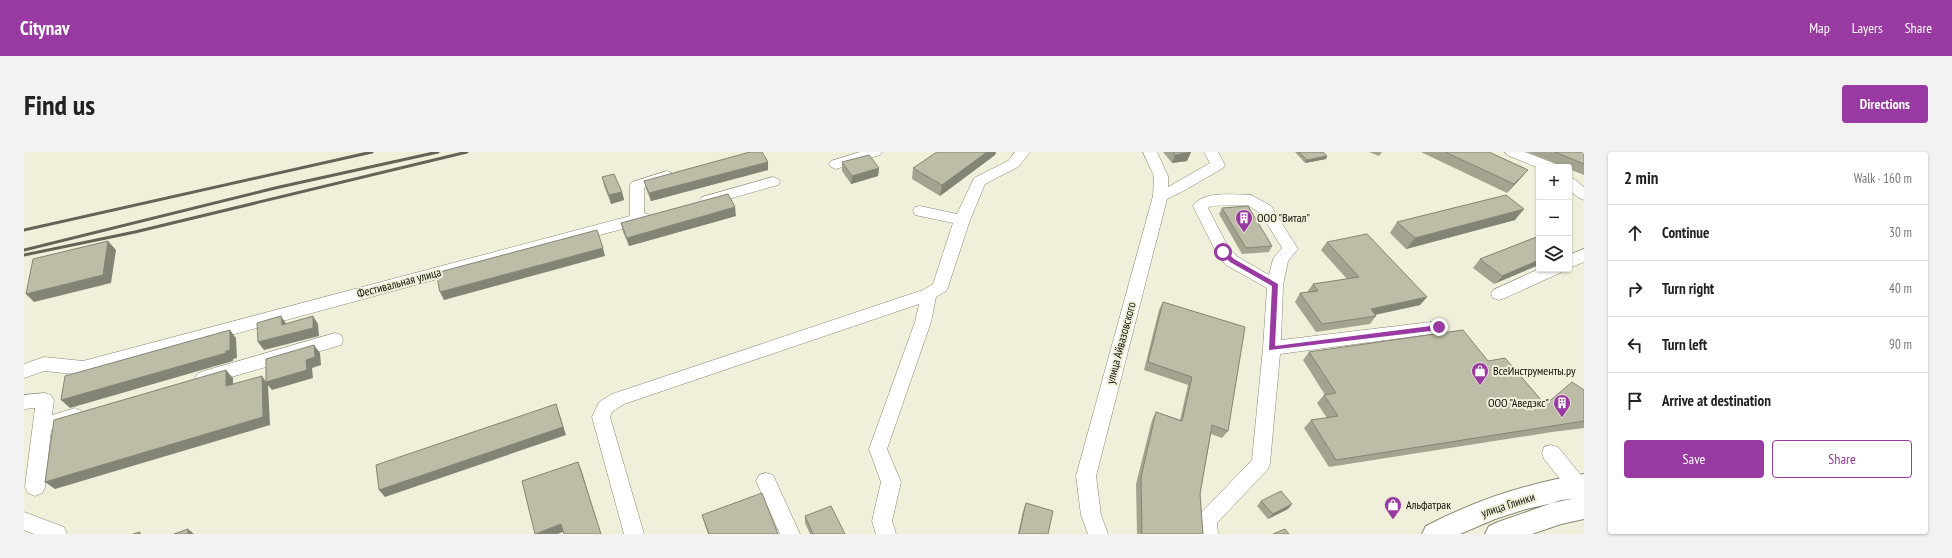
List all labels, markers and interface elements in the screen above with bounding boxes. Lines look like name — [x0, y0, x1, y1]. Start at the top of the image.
text: Citynav — [20, 16, 70, 40]
text: Map — [1809, 19, 1830, 37]
text: Layers — [1852, 19, 1883, 37]
text: Share — [1905, 19, 1932, 37]
button: Directions — [1842, 85, 1928, 123]
text: Find us — [24, 86, 95, 123]
map controls — [1536, 164, 1572, 272]
button: + — [1536, 164, 1572, 200]
text: 2 min — [1624, 167, 1658, 189]
text: Walk · 160 m — [1854, 170, 1912, 187]
button: − — [1536, 200, 1572, 236]
building icon: ООО "Витал" — [1234, 208, 1254, 233]
place label: ООО "Витал" — [1257, 210, 1310, 225]
icon: ahead — [1624, 222, 1646, 244]
text: Continue — [1662, 223, 1709, 242]
text: 30 m — [1889, 224, 1912, 241]
button: layers — [1536, 236, 1572, 272]
route start — [1214, 243, 1232, 261]
street label: Фестивальная улица — [355, 264, 443, 301]
icon: right — [1624, 278, 1646, 300]
text: Turn right — [1662, 279, 1714, 298]
text: 40 m — [1889, 280, 1912, 297]
street label: улица Айвазовского — [1102, 300, 1139, 386]
route end — [1430, 318, 1448, 336]
icon: left — [1624, 334, 1646, 356]
text: Turn left — [1662, 335, 1707, 354]
text: 90 m — [1889, 336, 1912, 353]
shop icon: ВсеИнструменты.ру — [1470, 361, 1490, 386]
place label: ВсеИнструменты.ру — [1493, 363, 1576, 378]
icon: arrive — [1624, 390, 1646, 412]
text: Arrive at destination — [1662, 391, 1771, 410]
building icon: ООО "Аведэкс" — [1552, 393, 1572, 418]
place label: ООО "Аведэкс" — [1488, 395, 1549, 410]
button: Save — [1624, 440, 1764, 478]
button: Share — [1772, 440, 1912, 478]
street label: улица Глинки — [1479, 489, 1537, 520]
shop icon: Альфатрак — [1383, 495, 1403, 520]
place label: Альфатрак — [1406, 497, 1451, 512]

